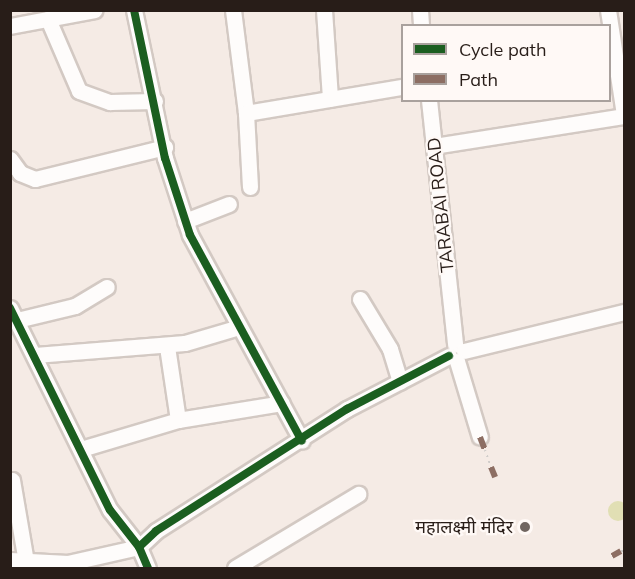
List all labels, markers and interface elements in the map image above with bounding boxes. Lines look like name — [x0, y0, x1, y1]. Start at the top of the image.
legend — [401, 24, 611, 102]
text: Cycle path — [459, 38, 546, 61]
text: Path — [459, 68, 498, 91]
street label: TARABAI ROAD — [423, 136, 459, 274]
place label: महालक्ष्मी मंदिर — [415, 516, 513, 538]
marker: महालक्ष्मी मंदिर — [518, 520, 532, 534]

